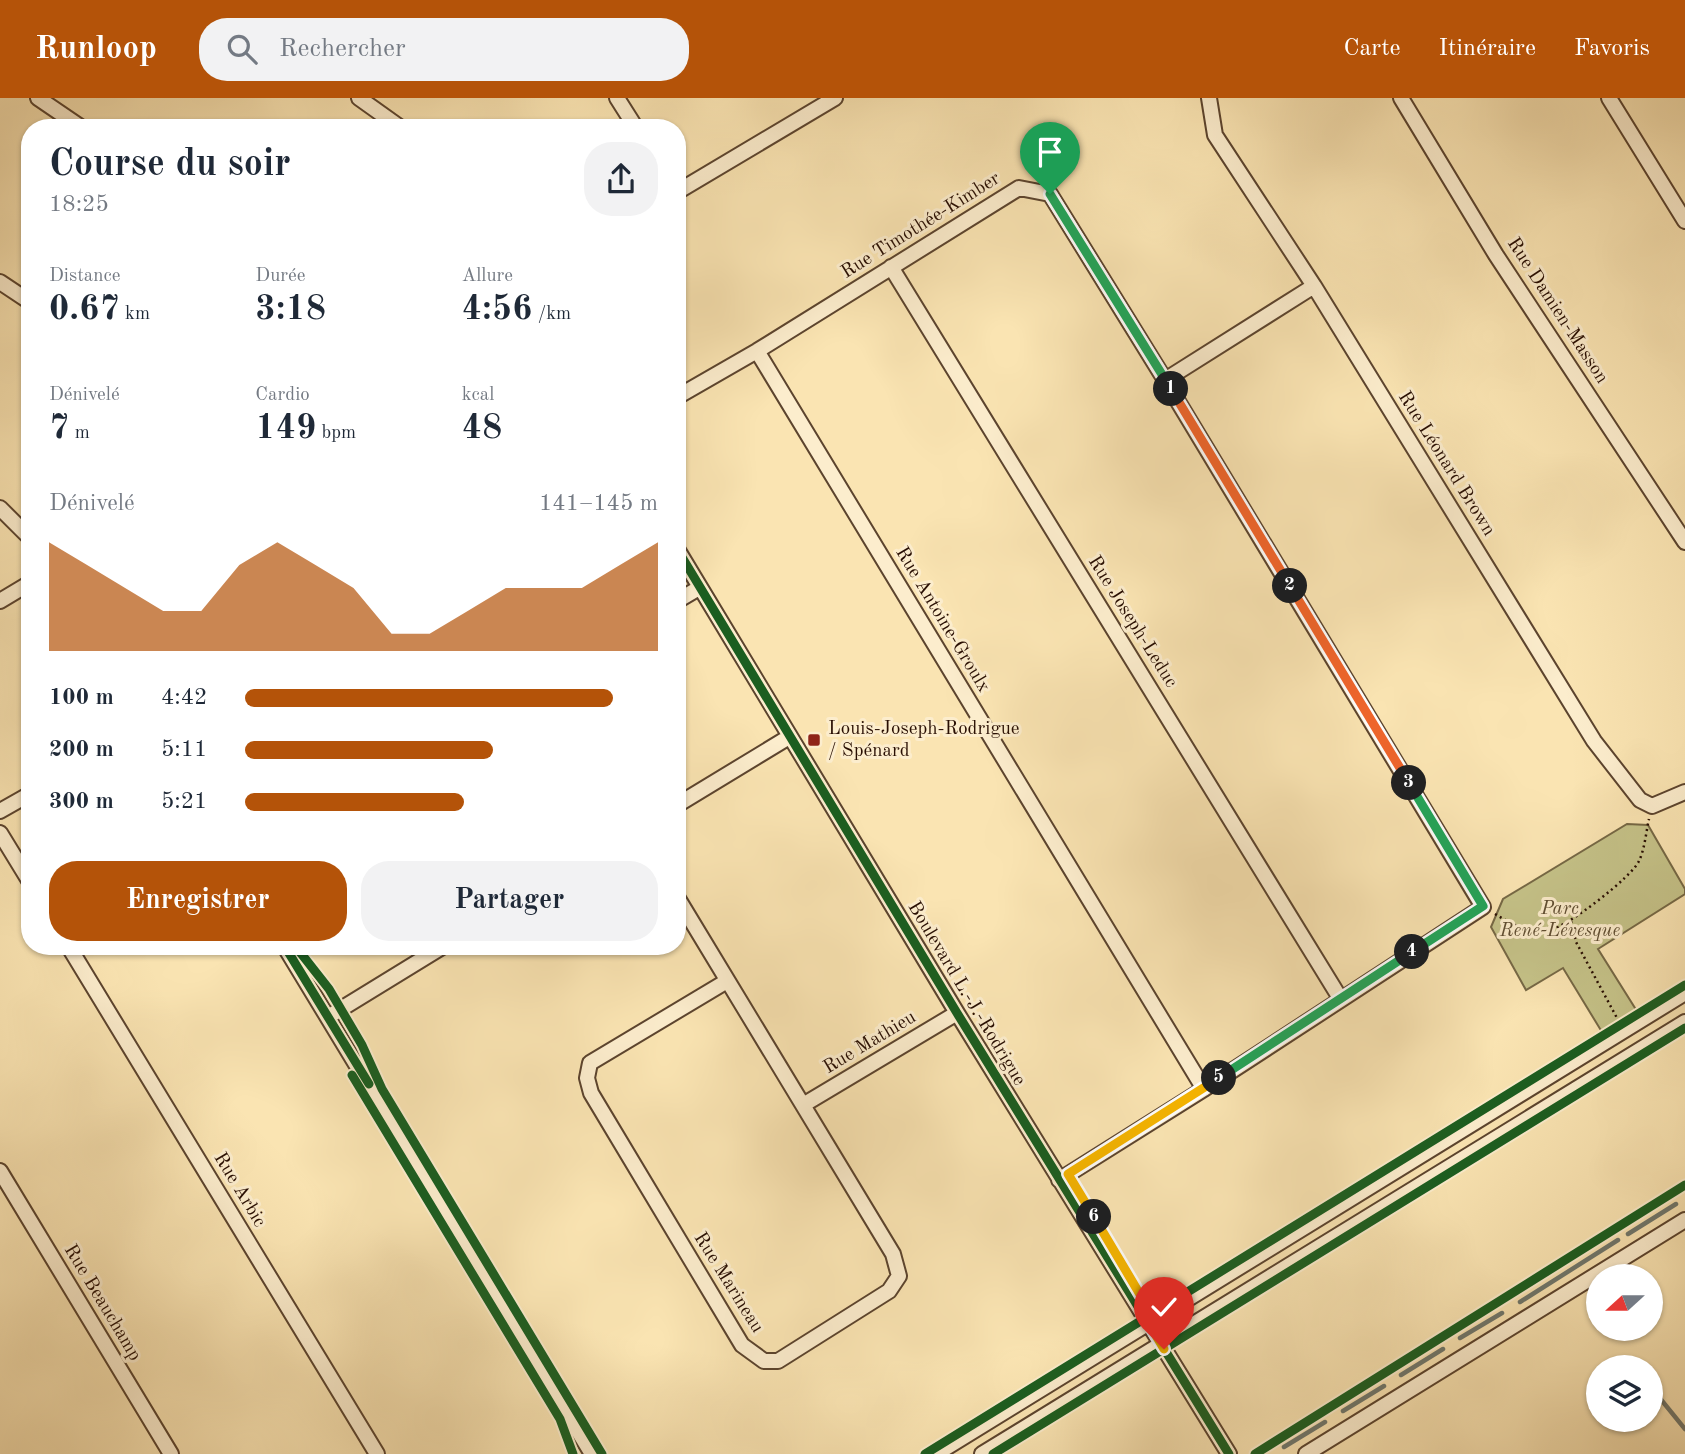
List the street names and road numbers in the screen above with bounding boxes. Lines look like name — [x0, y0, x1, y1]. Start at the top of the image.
street label: Rue Timothée-Kimber — [838, 169, 1004, 283]
street label: Rue Damien-Masson — [1503, 235, 1611, 387]
street label: Rue Léonard Brown — [1394, 388, 1498, 540]
street label: Rue Antoine-Groulx — [891, 544, 993, 696]
street label: Rue Joseph-Leduc — [1084, 553, 1180, 691]
street label: Boulevard L.-J.-Rodrigue — [903, 899, 1029, 1089]
street label: Rue Mathieu — [820, 1008, 920, 1078]
street label: Rue Arbic — [209, 1149, 269, 1231]
street label: Rue Marineau — [690, 1229, 766, 1337]
street label: Rue Beauchamp — [60, 1241, 144, 1365]

